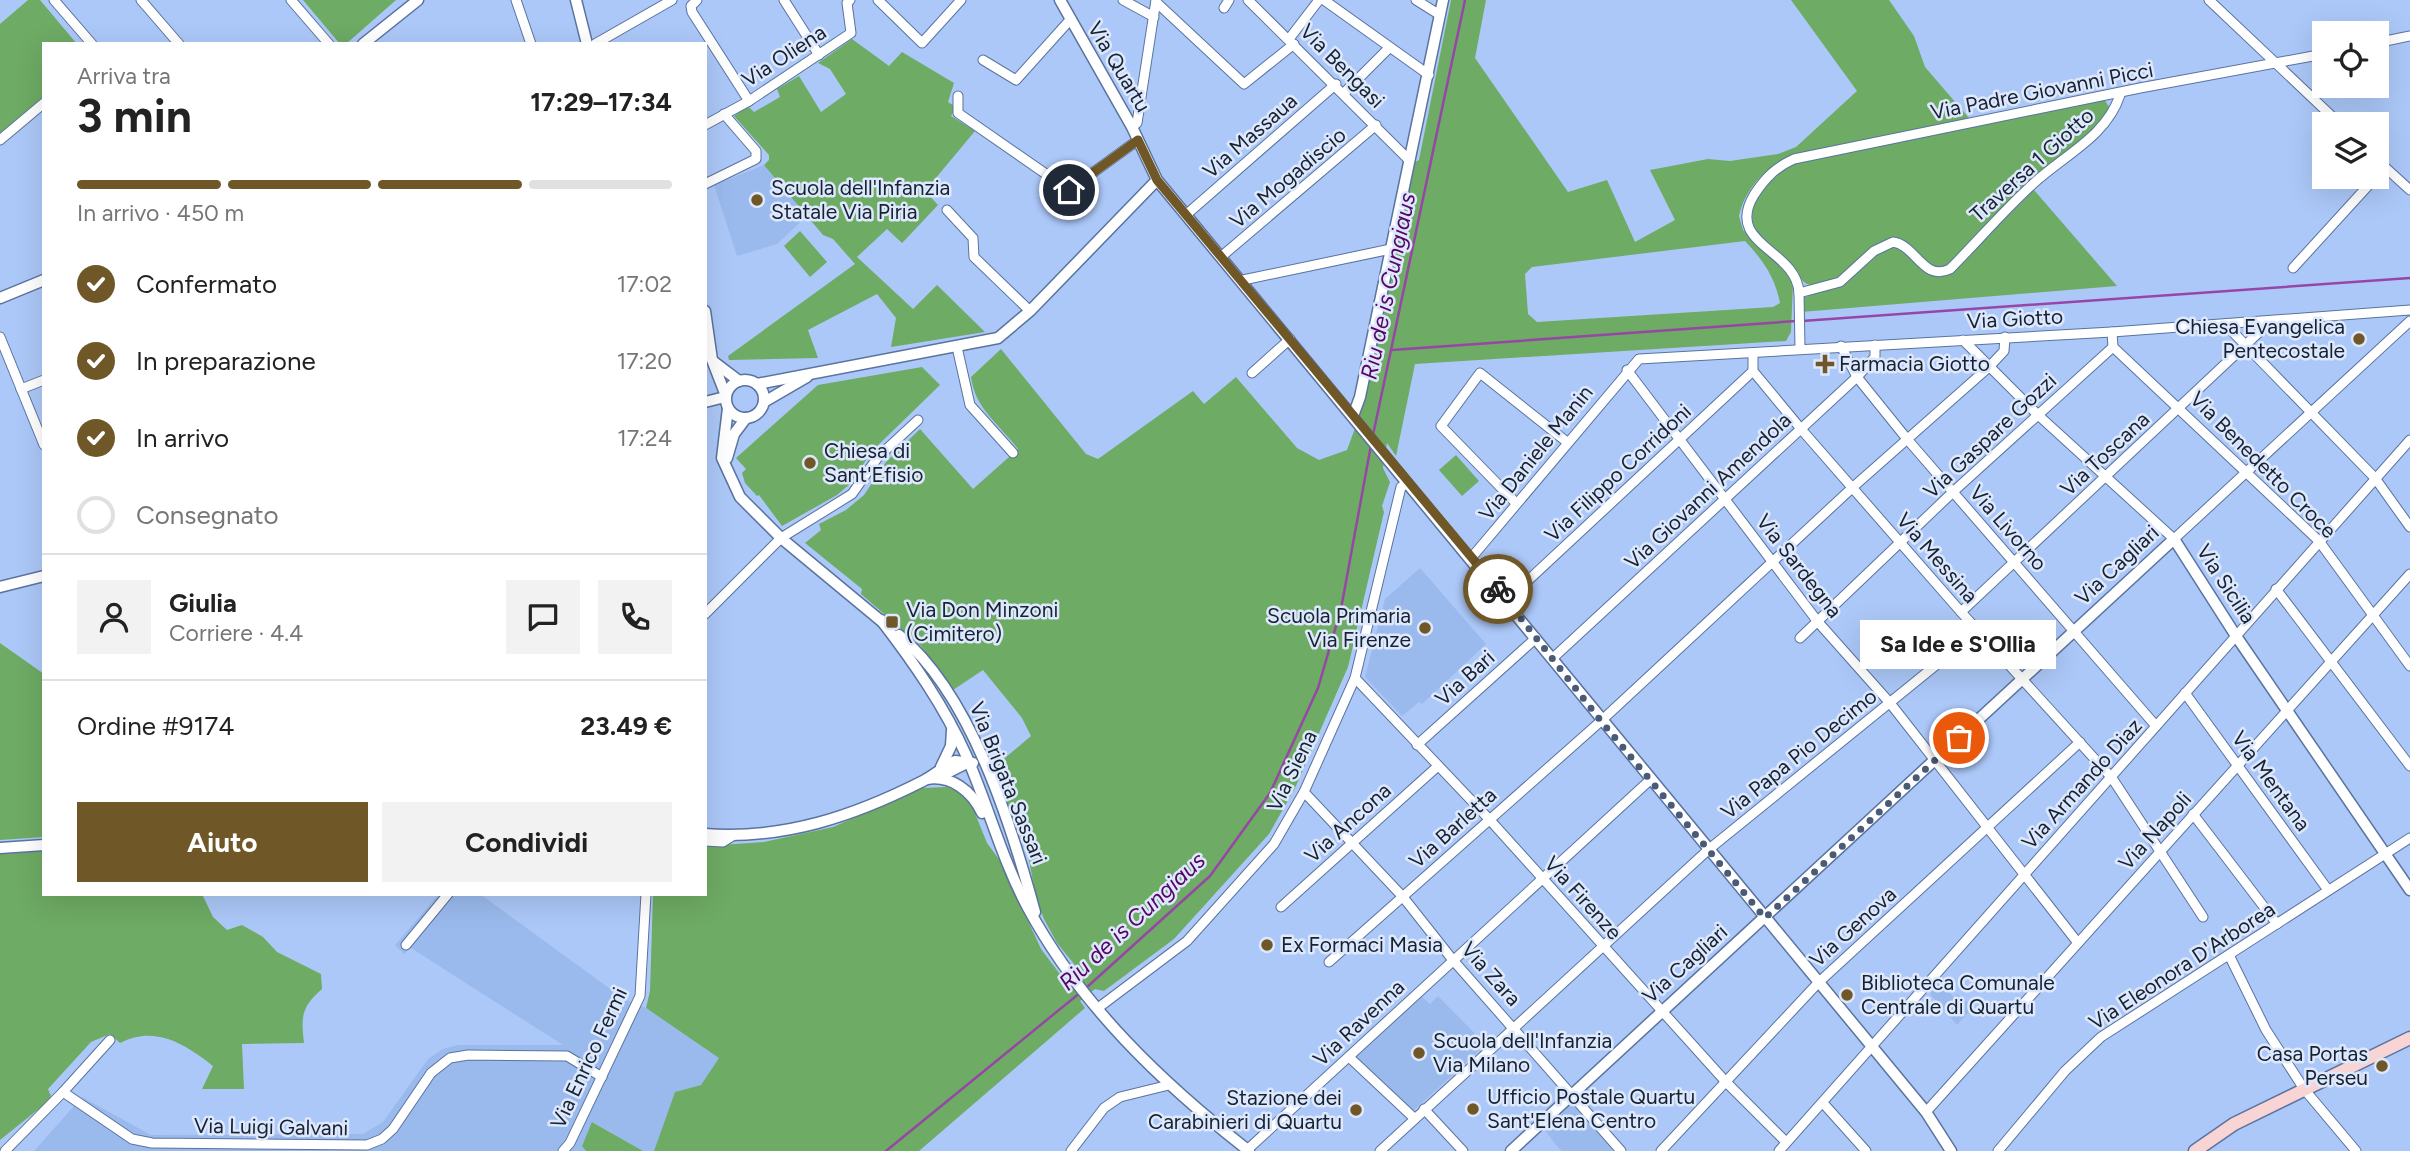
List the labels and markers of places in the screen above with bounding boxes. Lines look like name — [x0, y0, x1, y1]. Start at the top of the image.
pin — [1039, 160, 1099, 220]
place label: Scuola dell'Infanzia Statale Via Piria — [771, 175, 950, 224]
marker: Scuola dell'Infanzia Statale Via Piria — [749, 192, 765, 208]
place label: Chiesa Evangelica Pentecostale — [2175, 314, 2345, 363]
marker: Chiesa Evangelica Pentecostale — [2351, 331, 2367, 347]
place label: Farmacia Giotto — [1839, 351, 1990, 376]
marker: Farmacia Giotto — [1817, 356, 1833, 372]
place label: Chiesa di Sant'Efisio — [824, 438, 923, 487]
marker: Chiesa di Sant'Efisio — [802, 455, 818, 471]
place label: Via Don Minzoni (Cimitero) — [906, 597, 1058, 646]
place label: Scuola Primaria Via Firenze — [1267, 603, 1411, 652]
marker: Via Don Minzoni (Cimitero) — [884, 614, 900, 630]
callout: Sa Ide e S'Ollia — [1861, 619, 2057, 668]
marker: Scuola Primaria Via Firenze — [1417, 620, 1433, 636]
pin — [1929, 708, 1989, 768]
place label: Ex Formaci Masia — [1281, 932, 1443, 957]
marker: Ex Formaci Masia — [1259, 937, 1275, 953]
place label: Biblioteca Comunale Centrale di Quartu — [1861, 970, 2055, 1019]
marker: Biblioteca Comunale Centrale di Quartu — [1839, 987, 1855, 1003]
place label: Scuola dell'Infanzia Via Milano — [1433, 1028, 1612, 1077]
place label: Casa Portas Perseu — [2257, 1041, 2368, 1090]
marker: Scuola dell'Infanzia Via Milano — [1411, 1045, 1427, 1061]
marker: Casa Portas Perseu — [2374, 1058, 2390, 1074]
place label: Ufficio Postale Quartu Sant'Elena Centro — [1487, 1084, 1695, 1133]
place label: Stazione dei Carabinieri di Quartu — [1148, 1085, 1342, 1134]
marker: Ufficio Postale Quartu Sant'Elena Centro — [1465, 1101, 1481, 1117]
marker: Stazione dei Carabinieri di Quartu — [1348, 1102, 1364, 1118]

